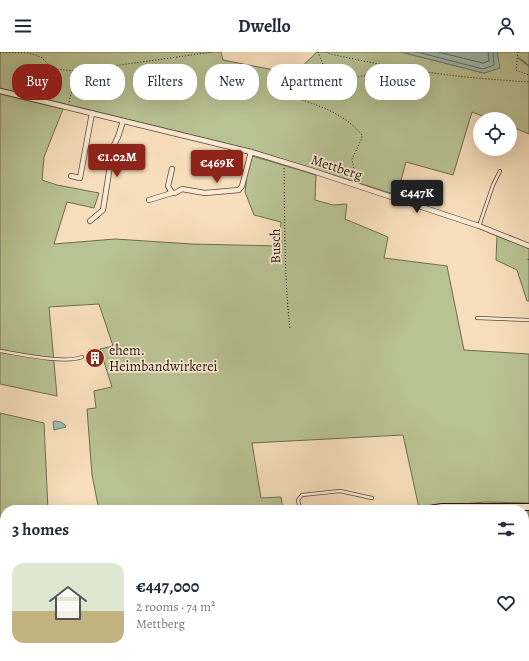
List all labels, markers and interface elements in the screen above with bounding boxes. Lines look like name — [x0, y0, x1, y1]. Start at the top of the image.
text: Dwello — [238, 14, 291, 38]
icon: menu — [12, 15, 34, 37]
icon: person — [495, 15, 517, 37]
chip: Buy — [12, 64, 62, 100]
chip: Rent — [70, 64, 125, 100]
chip: Filters — [133, 64, 197, 100]
chip: New — [205, 64, 259, 100]
chip: Apartment — [267, 64, 357, 100]
chip: House — [365, 64, 430, 100]
map controls — [473, 112, 517, 156]
button: locate — [473, 112, 517, 156]
pin: €1.02M — [84, 144, 150, 178]
text: €1.02M — [97, 148, 137, 165]
pin: €469K — [189, 150, 245, 184]
street label: Mettberg — [309, 150, 365, 185]
text: €469K — [200, 154, 234, 171]
pin: €447K — [389, 180, 445, 214]
text: €447K — [400, 184, 434, 201]
street label: Busch — [266, 228, 285, 264]
place label: ehem. Heimbandwirkerei — [109, 341, 218, 376]
building icon: ehem. Heimbandwirkerei — [84, 347, 106, 369]
text: 3 homes — [12, 518, 69, 541]
icon: filters — [495, 518, 517, 540]
text: €447,000 — [136, 575, 199, 598]
icon: home — [44, 579, 92, 627]
icon: heart — [495, 592, 517, 614]
text: 2 rooms · 74 m² — [136, 598, 215, 615]
text: Mettberg — [136, 615, 185, 632]

